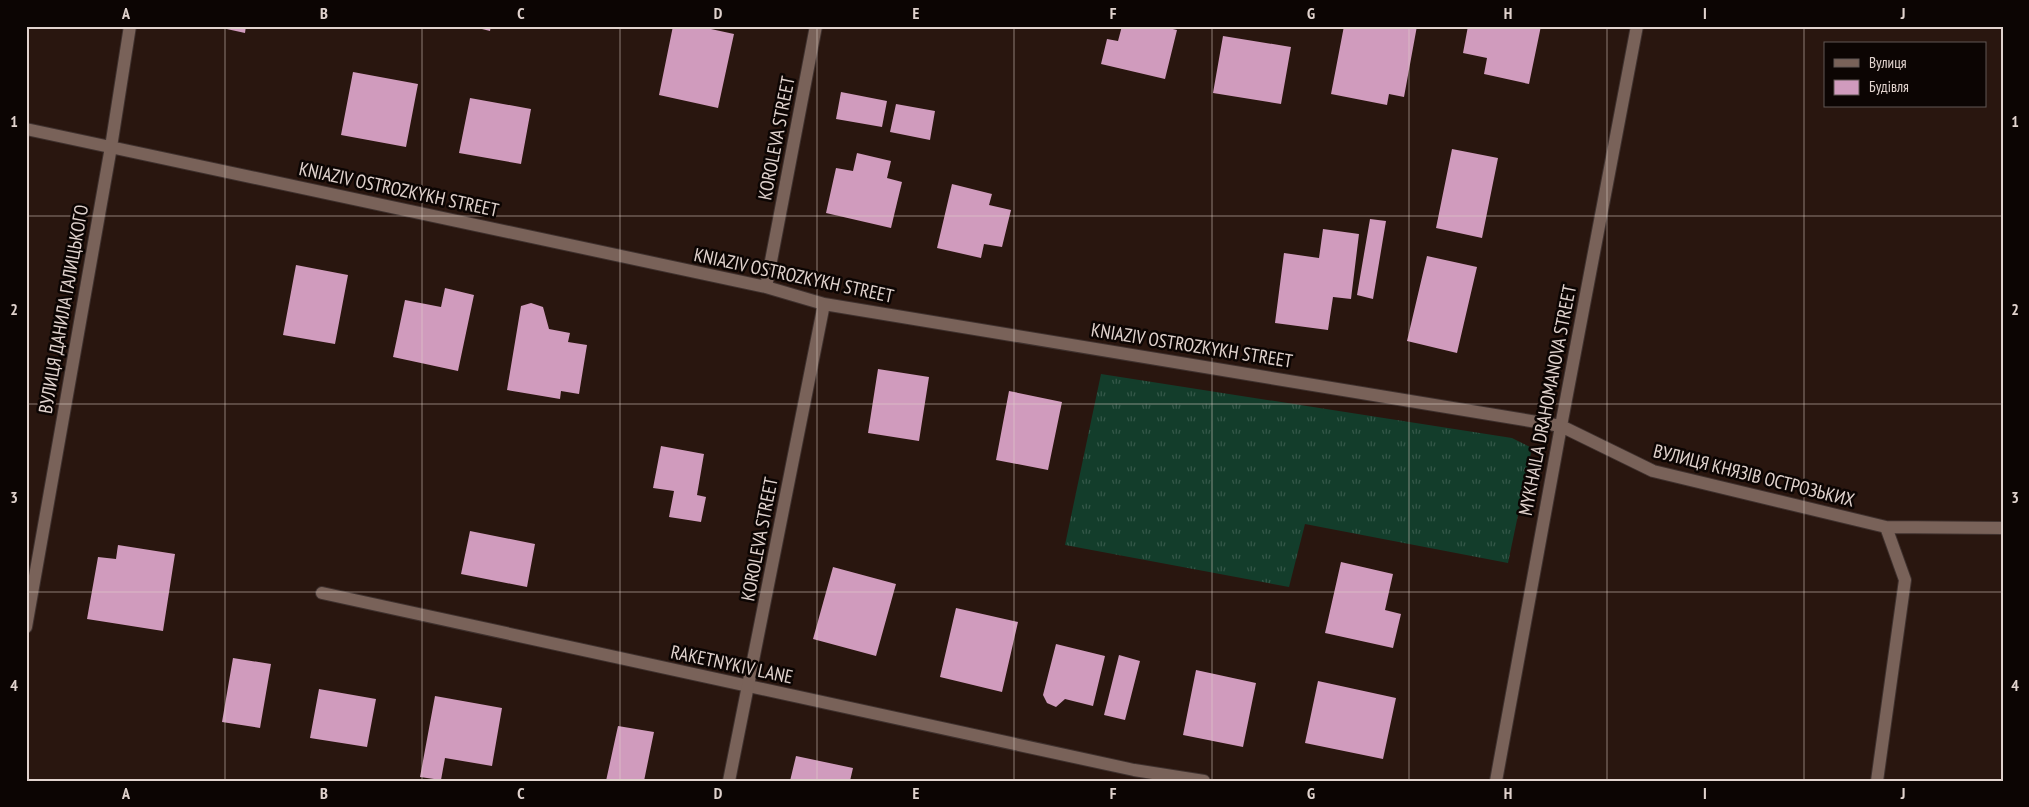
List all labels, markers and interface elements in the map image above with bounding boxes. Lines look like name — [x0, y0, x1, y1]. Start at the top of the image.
text: A — [121, 3, 131, 23]
text: B — [320, 3, 328, 23]
text: C — [517, 3, 525, 23]
text: D — [714, 3, 723, 23]
text: E — [913, 3, 920, 23]
text: F — [1110, 3, 1117, 23]
text: G — [1307, 3, 1315, 23]
text: H — [1504, 3, 1512, 23]
text: I — [1703, 3, 1707, 23]
text: J — [1900, 3, 1905, 23]
legend — [1824, 42, 1986, 108]
text: Вулиця — [1869, 53, 1907, 72]
street label: KOROLEVA STREET — [752, 74, 800, 202]
text: Будівля — [1869, 77, 1909, 96]
text: 1 — [10, 111, 18, 131]
text: 1 — [2011, 111, 2019, 131]
street label: KNIAZIV OSTROZKYKH STREET — [297, 156, 502, 222]
street label: ВУЛИЦЯ ДАНИЛА ГАЛИЦЬКОГО — [33, 203, 93, 415]
street label: KNIAZIV OSTROZKYKH STREET — [692, 242, 897, 308]
street label: MYKHAILA DRAHOMANOVA STREET — [1513, 282, 1581, 517]
text: 2 — [10, 299, 18, 319]
text: 2 — [2011, 299, 2019, 319]
street label: KNIAZIV OSTROZKYKH STREET — [1090, 317, 1295, 373]
street label: ВУЛИЦЯ КНЯЗІВ ОСТРОЗЬКИХ — [1651, 438, 1857, 512]
street label: KOROLEVA STREET — [735, 475, 783, 603]
text: 3 — [10, 487, 18, 507]
text: 3 — [2011, 487, 2019, 507]
street label: RAKETNYKIV LANE — [669, 639, 795, 689]
text: 4 — [10, 675, 18, 695]
text: 4 — [2011, 675, 2019, 695]
text: A — [121, 783, 131, 803]
text: B — [320, 783, 328, 803]
text: C — [517, 783, 525, 803]
text: D — [714, 783, 723, 803]
text: E — [913, 783, 920, 803]
text: F — [1110, 783, 1117, 803]
text: G — [1307, 783, 1315, 803]
text: H — [1504, 783, 1512, 803]
text: I — [1703, 783, 1707, 803]
text: J — [1900, 783, 1905, 803]

